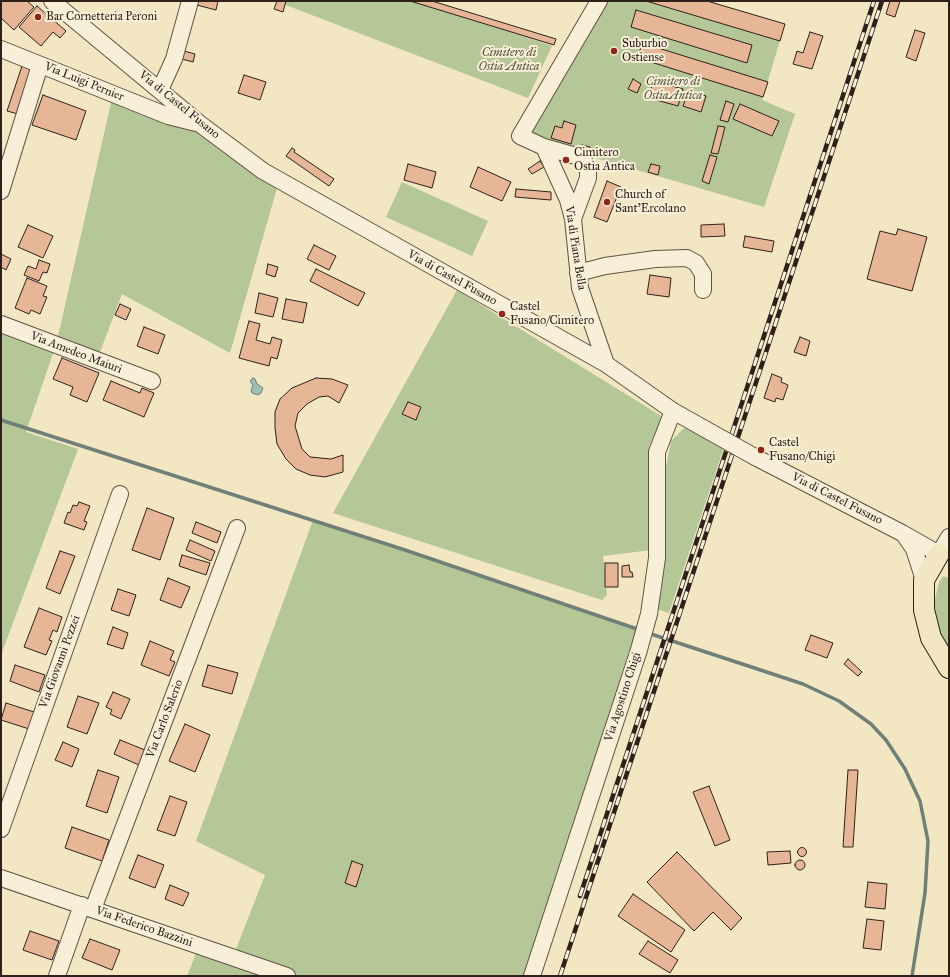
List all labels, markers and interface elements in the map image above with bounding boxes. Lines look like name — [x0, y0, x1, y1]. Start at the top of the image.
place label: Bar Cornetteria Peroni — [46, 10, 157, 24]
marker: Bar Cornetteria Peroni — [33, 12, 43, 22]
place label: Suburbio Ostiense — [622, 37, 667, 65]
park label: Cimitero di Ostia Antica — [478, 46, 540, 74]
marker: Suburbio Ostiense — [609, 46, 619, 56]
street label: Via Luigi Pernier — [42, 59, 126, 105]
street label: Via di Castel Fusano — [136, 68, 222, 142]
park label: Cimitero di OstiaAntica — [644, 75, 702, 103]
place label: Cimitero Ostia Antica — [574, 146, 635, 174]
marker: Cimitero Ostia Antica — [561, 155, 571, 165]
place label: Church of Sant'Ercolano — [615, 188, 686, 216]
marker: Church of Sant'Ercolano — [602, 197, 612, 207]
street label: Via di Piana Bella — [561, 205, 589, 291]
street label: Via di Castel Fusano — [405, 247, 499, 309]
place label: Castel Fusano/Cimitero — [510, 300, 594, 328]
marker: Castel Fusano/Cimitero — [497, 309, 507, 319]
street label: Via Amedeo Maiuri — [28, 329, 124, 377]
place label: Castel Fusano/Chigi — [769, 436, 835, 464]
marker: Castel Fusano/Chigi — [756, 445, 766, 455]
street label: Via di Castel Fusano — [789, 470, 885, 528]
street label: Via Giovanni Pezzei — [36, 614, 84, 710]
street label: Via Agostino Chigi — [602, 650, 644, 744]
street label: Via Carlo Salerio — [143, 678, 187, 760]
street label: Via Federico Bazzini — [94, 904, 194, 950]

